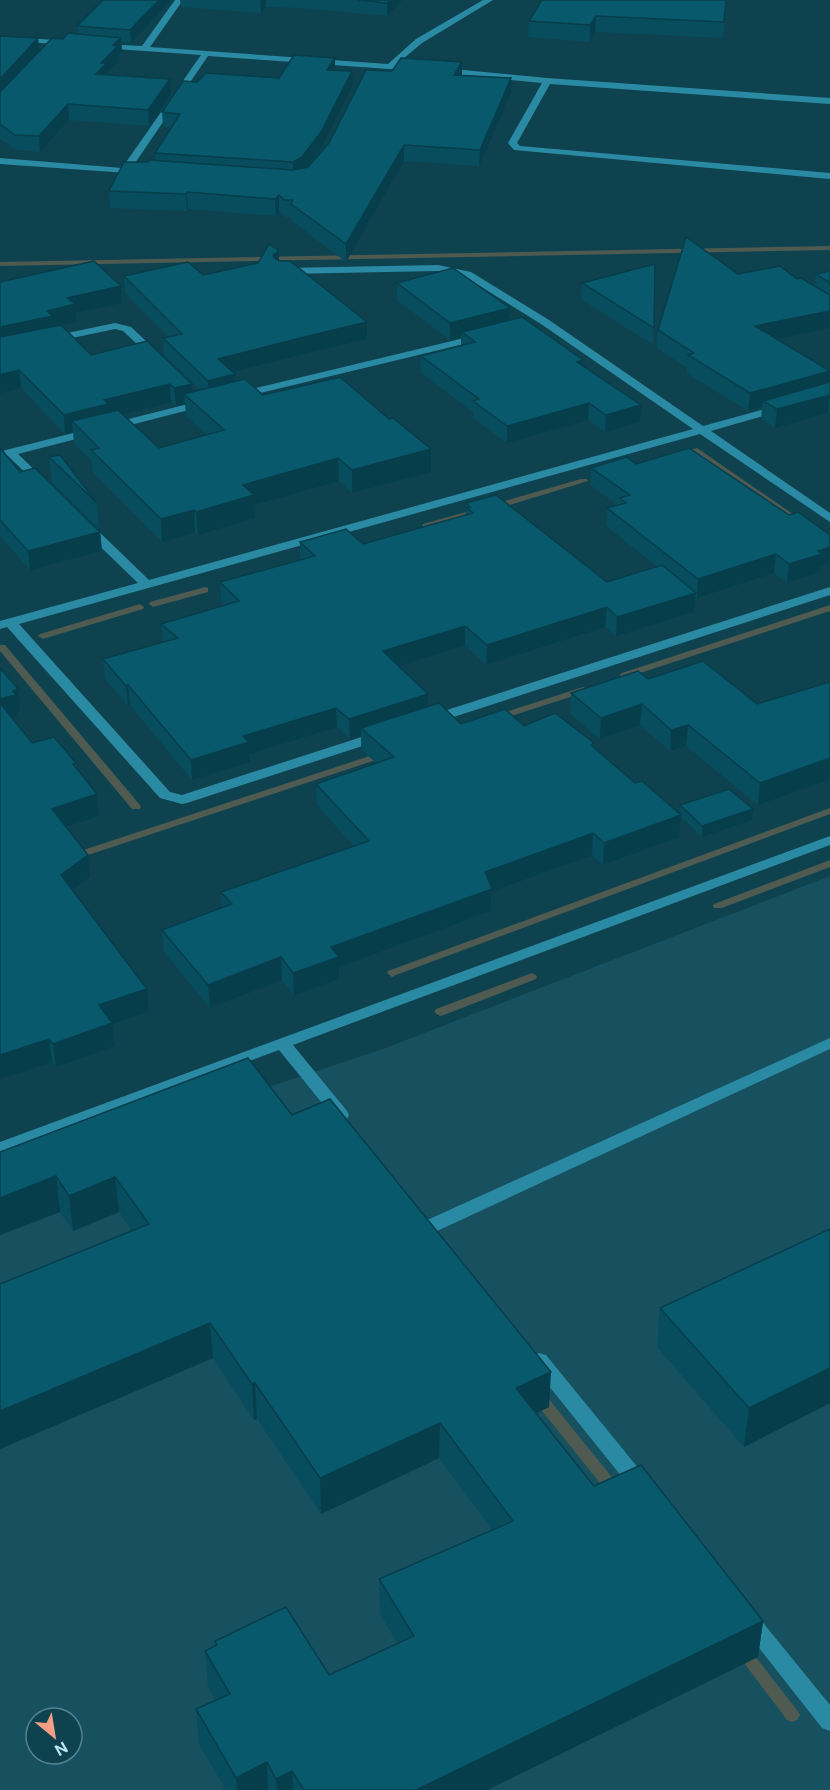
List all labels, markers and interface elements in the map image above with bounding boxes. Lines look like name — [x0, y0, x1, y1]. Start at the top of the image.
north arrow — [24, 1706, 84, 1766]
text: N — [51, 1737, 72, 1761]

